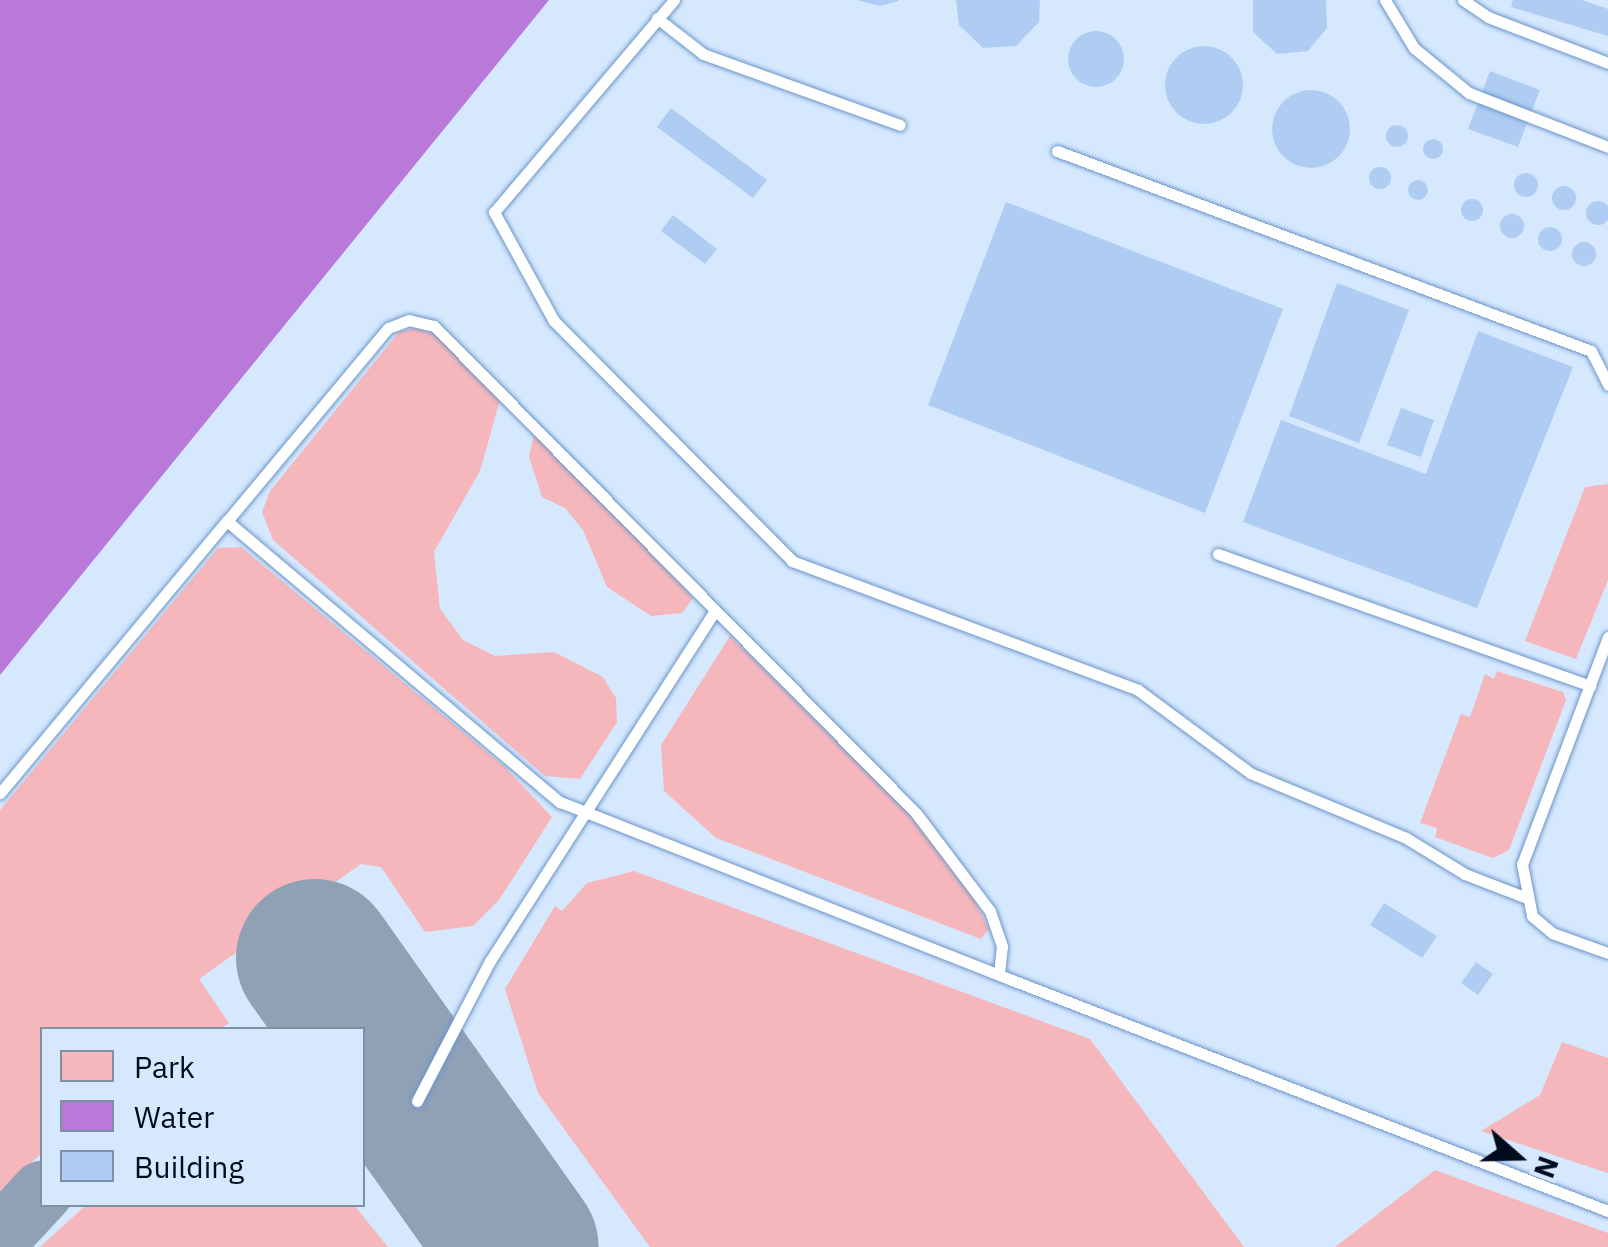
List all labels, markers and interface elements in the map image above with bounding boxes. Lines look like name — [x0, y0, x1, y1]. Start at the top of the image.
legend — [40, 1027, 365, 1207]
text: Park — [134, 1047, 195, 1086]
text: Water — [134, 1097, 214, 1136]
north arrow — [1468, 1107, 1568, 1207]
text: Building — [134, 1147, 244, 1186]
text: N — [1526, 1152, 1568, 1183]

